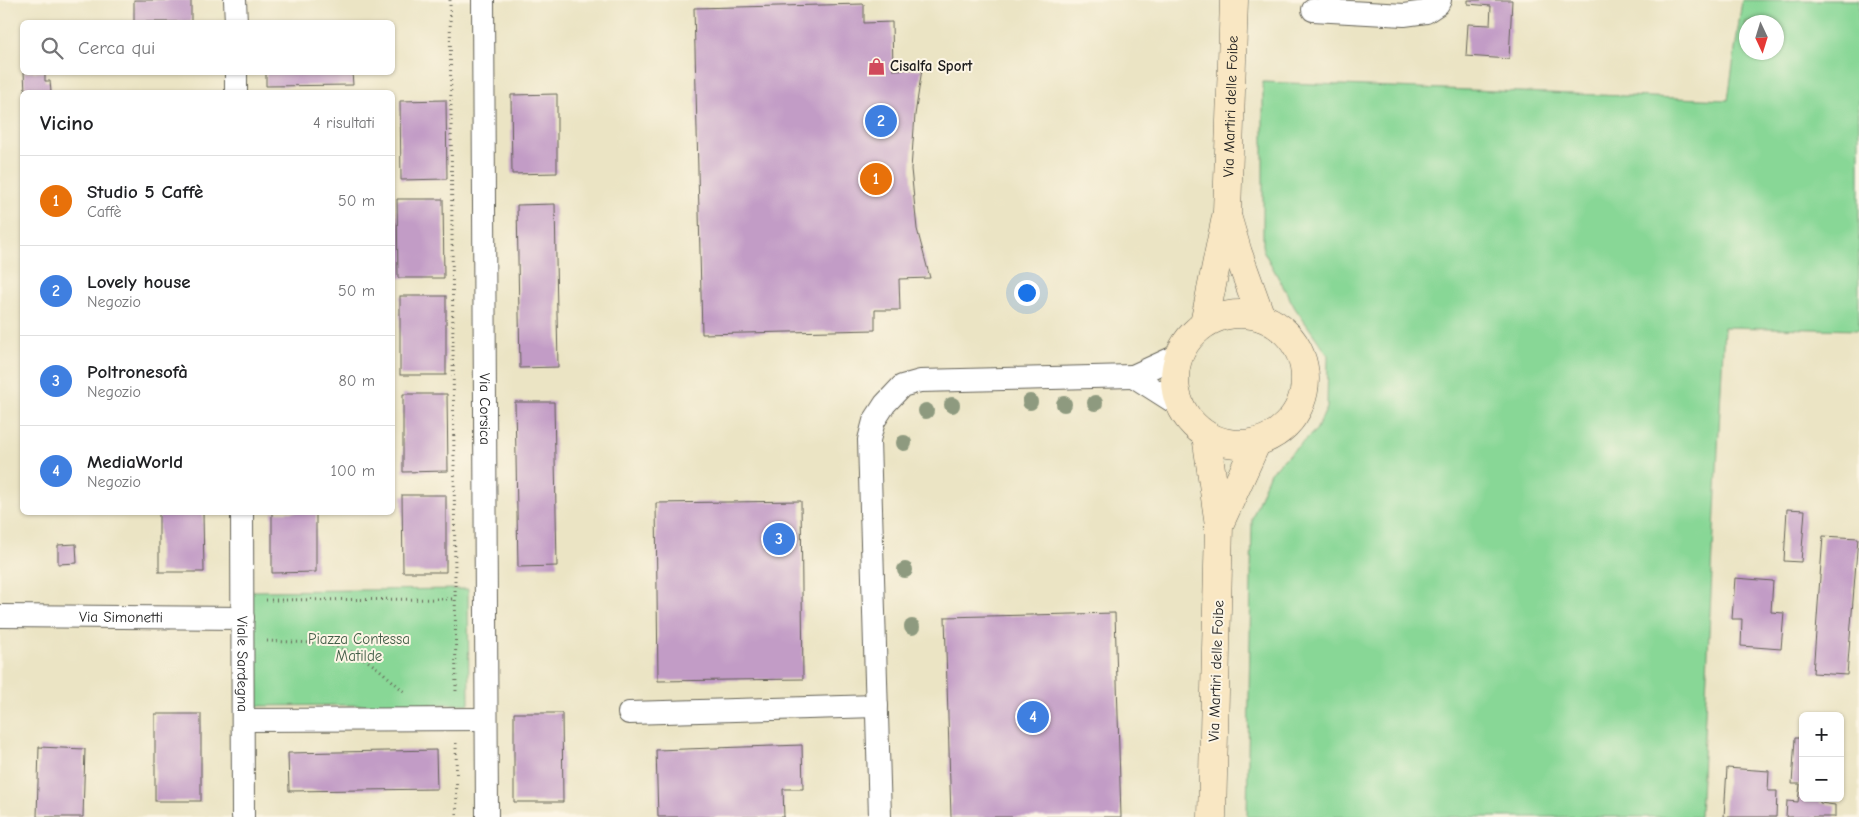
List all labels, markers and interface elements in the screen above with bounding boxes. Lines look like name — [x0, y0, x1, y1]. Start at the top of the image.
north arrow — [1739, 15, 1784, 60]
search box — [20, 20, 395, 75]
icon: search — [38, 34, 66, 62]
street label: Via Martiri delle Foibe — [1219, 35, 1242, 178]
text: Cerca qui — [78, 37, 155, 59]
shop icon: Cisalfa Sport — [866, 56, 886, 76]
place label: Cisalfa Sport — [890, 57, 973, 75]
pin: 2 — [865, 102, 897, 140]
text: Vicino — [40, 111, 94, 135]
text: 4 risultati — [313, 114, 375, 132]
pin: 1 — [860, 160, 892, 198]
text: Studio 5 Caffè — [87, 181, 203, 203]
text: 1 — [53, 192, 59, 210]
text: 50 m — [338, 192, 375, 210]
text: Caffè — [87, 203, 122, 221]
text: Lovely house — [87, 271, 191, 293]
your location — [1014, 280, 1040, 306]
text: 2 — [52, 282, 60, 300]
text: 50 m — [338, 282, 375, 300]
text: Negozio — [87, 293, 141, 311]
text: Poltronesofà — [87, 361, 188, 383]
text: 3 — [52, 372, 60, 390]
text: 80 m — [338, 372, 375, 390]
street label: Via Corsica — [476, 373, 494, 445]
text: Negozio — [87, 383, 141, 401]
text: MediaWorld — [87, 451, 183, 473]
text: 4 — [52, 462, 60, 480]
text: 100 m — [331, 462, 375, 480]
text: Negozio — [87, 473, 141, 491]
pin: 3 — [763, 520, 795, 558]
street label: Via Martiri delle Foibe — [1205, 599, 1227, 742]
street label: Via Simonetti — [79, 608, 163, 626]
street label: Viale Sardegna — [233, 616, 252, 712]
park label: Piazza Contessa Matilde — [308, 630, 410, 665]
pin: 4 — [1017, 698, 1049, 736]
map controls — [1799, 712, 1844, 802]
button: + — [1799, 712, 1844, 757]
button: − — [1799, 757, 1844, 802]

